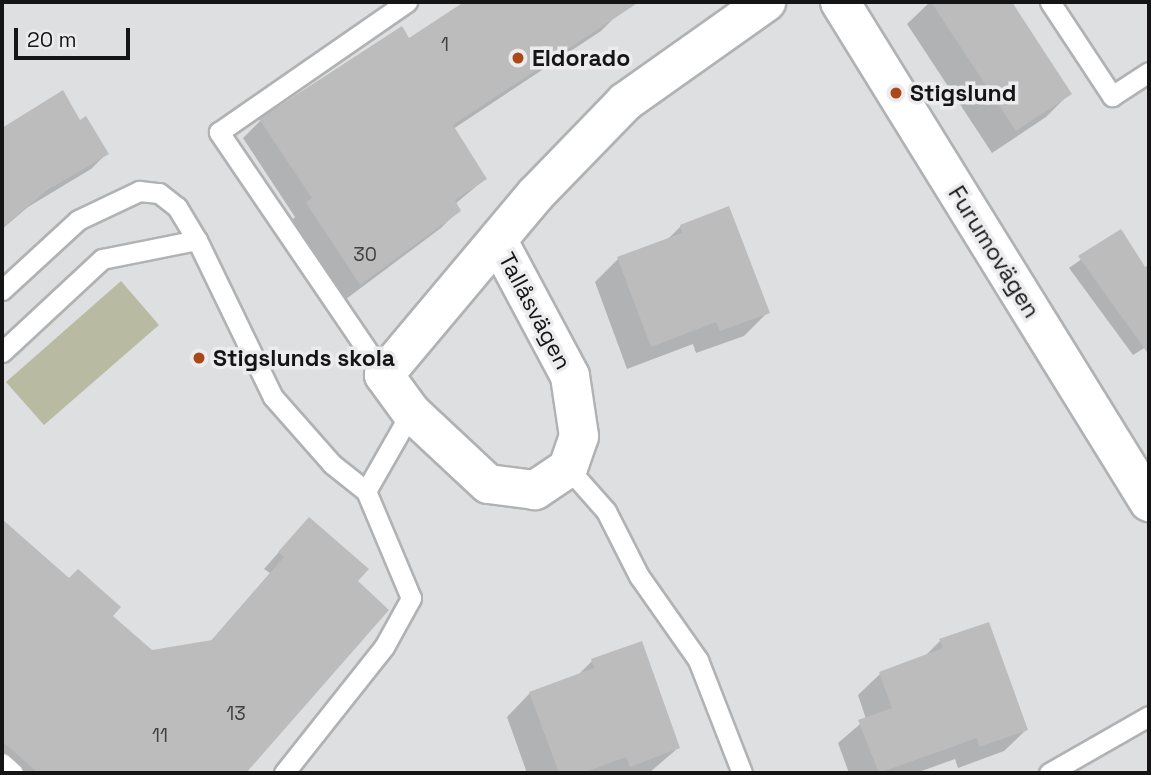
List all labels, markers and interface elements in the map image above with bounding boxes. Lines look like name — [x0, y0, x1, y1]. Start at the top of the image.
scale bar — [18, 14, 133, 58]
text: 20 m — [27, 26, 77, 53]
house number: 1 — [441, 34, 449, 56]
place label: Eldorado — [532, 44, 630, 72]
marker: Eldorado — [510, 50, 526, 66]
place label: Stigslund — [910, 79, 1016, 107]
marker: Stigslund — [888, 85, 904, 101]
street label: Furumovägen — [942, 181, 1046, 323]
house number: 30 — [353, 244, 377, 266]
street label: Tallåsvägen — [493, 248, 577, 374]
place label: Stigslunds skola — [213, 344, 395, 372]
marker: Stigslunds skola — [191, 350, 207, 366]
house number: 13 — [226, 703, 246, 725]
house number: 11 — [152, 725, 168, 747]

